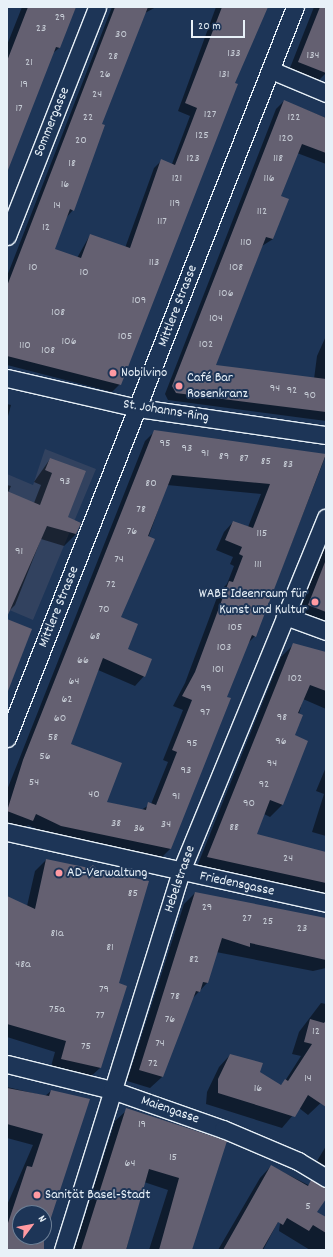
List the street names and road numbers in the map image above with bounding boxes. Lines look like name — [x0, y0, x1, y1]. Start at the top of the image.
street label: Sommergasse — [30, 85, 74, 159]
street label: Mittlere Strasse — [155, 263, 201, 349]
street label: St. Johanns-Ring — [122, 396, 210, 426]
street label: Mittlere Strasse — [35, 564, 83, 650]
street label: Hebelstrasse — [161, 843, 199, 915]
street label: Friedensgasse — [198, 868, 276, 900]
street label: Maiengasse — [139, 1092, 201, 1128]

